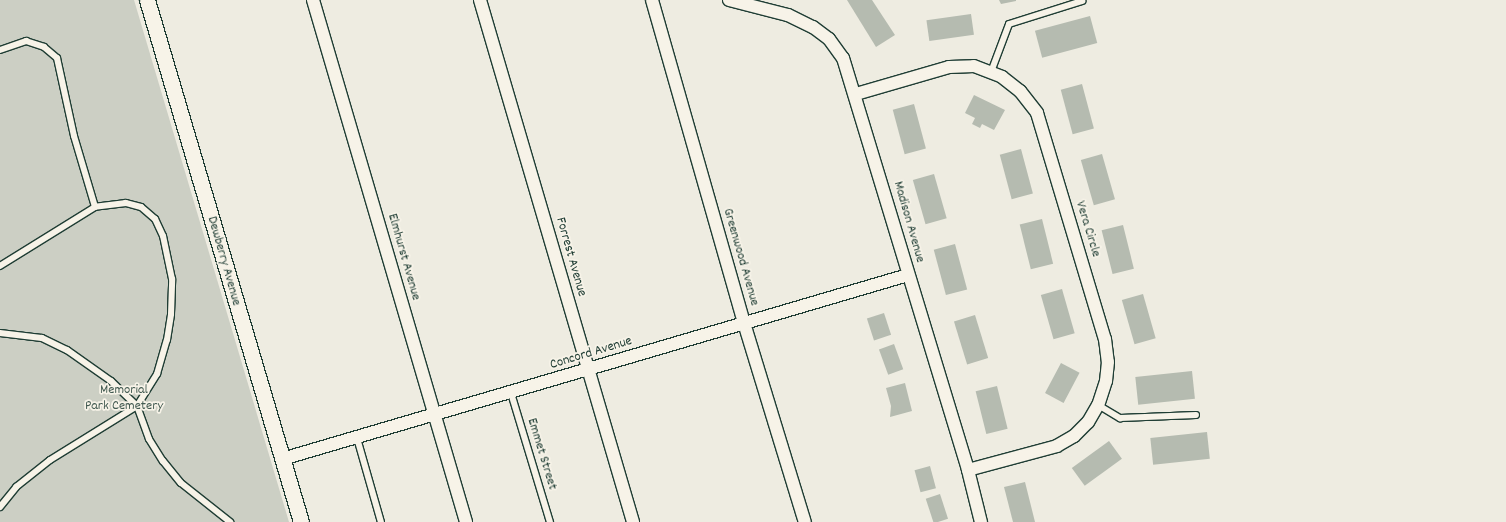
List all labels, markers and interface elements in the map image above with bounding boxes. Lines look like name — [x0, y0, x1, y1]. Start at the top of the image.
street label: Madison Avenue — [889, 179, 929, 265]
street label: Vera Circle — [1072, 199, 1104, 259]
street label: Greenwood Avenue — [719, 206, 763, 308]
street label: Elmhurst Avenue — [384, 212, 424, 302]
street label: Dewberry Avenue — [203, 214, 245, 308]
street label: Forrest Avenue — [552, 215, 590, 299]
street label: Concord Avenue — [548, 333, 634, 373]
park label: Memorial Park Cemetery — [85, 382, 163, 414]
street label: Emmet Street — [523, 416, 561, 492]

